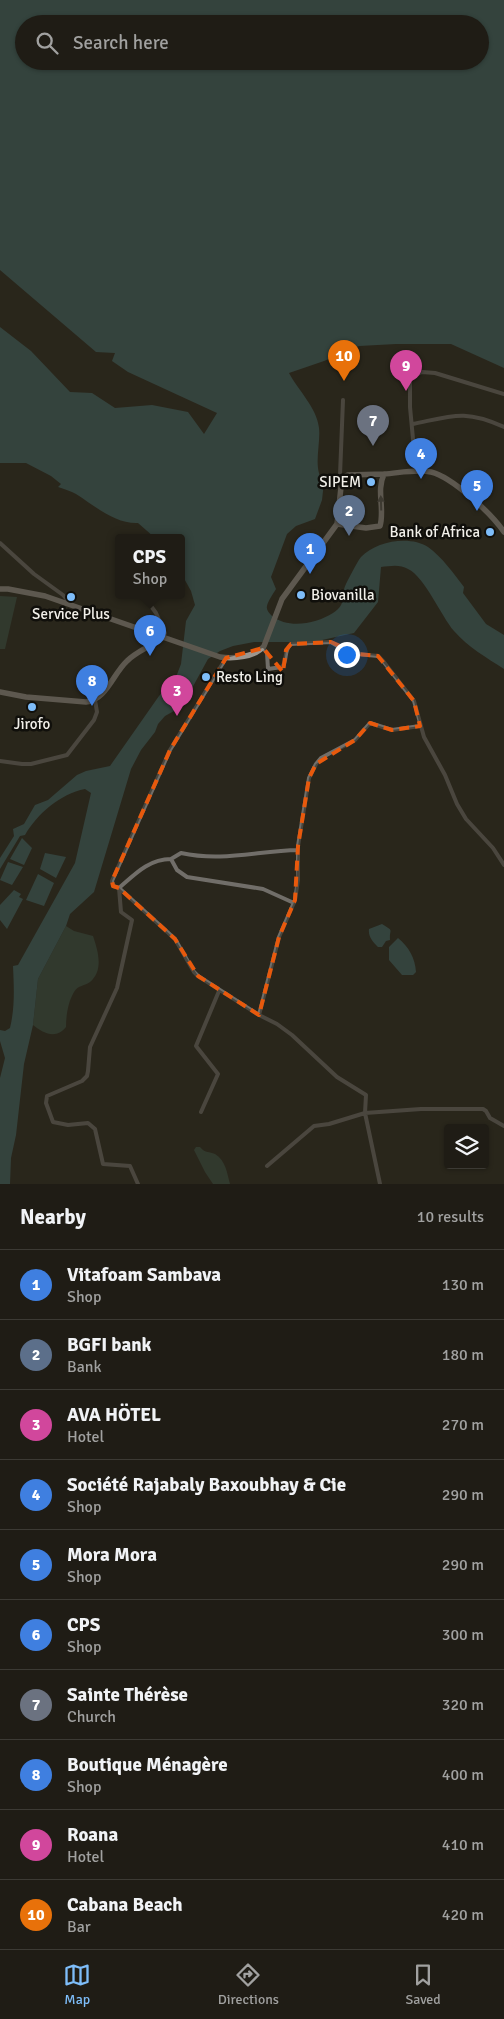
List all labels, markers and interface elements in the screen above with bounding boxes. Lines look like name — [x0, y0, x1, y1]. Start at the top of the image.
search box — [15, 15, 489, 70]
icon: search — [33, 29, 61, 57]
text: Search here — [73, 31, 169, 55]
pin: 10 — [328, 340, 360, 381]
pin: 9 — [390, 350, 422, 391]
pin: 7 — [357, 405, 389, 446]
pin: 4 — [405, 438, 437, 479]
pin: 5 — [461, 470, 493, 511]
place label: SIPEM — [319, 473, 361, 491]
marker: SIPEM — [365, 476, 377, 488]
pin: 2 — [333, 495, 365, 536]
one-way arrow — [376, 495, 384, 511]
place label: Bank of Africa — [390, 523, 480, 541]
marker: Bank of Africa — [484, 526, 496, 538]
pin: 1 — [294, 533, 326, 574]
popup — [115, 534, 185, 599]
text: CPS — [133, 545, 166, 569]
text: Shop — [133, 569, 167, 589]
place label: Biovanilla — [311, 586, 375, 604]
marker: Biovanilla — [295, 589, 307, 601]
marker: Service Plus — [65, 591, 77, 603]
place label: Service Plus — [32, 605, 110, 623]
pin: 6 — [134, 615, 166, 656]
your location — [334, 642, 360, 668]
pin: 8 — [76, 665, 108, 706]
place label: Resto Ling — [216, 668, 283, 686]
marker: Resto Ling — [200, 671, 212, 683]
pin: 3 — [161, 675, 193, 716]
marker: Jirofo — [26, 701, 38, 713]
place label: Jirofo — [14, 715, 50, 733]
map controls — [444, 1124, 489, 1169]
button: layers — [444, 1124, 489, 1169]
text: Nearby — [20, 1204, 86, 1230]
text: 10 results — [417, 1207, 484, 1227]
text: Vitafoam Sambava — [67, 1263, 221, 1287]
text: 1 — [32, 1275, 40, 1295]
text: 130 m — [442, 1275, 484, 1295]
text: Shop — [67, 1287, 101, 1307]
text: BGFI bank — [67, 1333, 152, 1357]
text: 2 — [32, 1345, 40, 1365]
text: 180 m — [442, 1345, 484, 1365]
text: Bank — [67, 1357, 102, 1377]
text: AVA HÖTEL — [67, 1403, 161, 1427]
text: 3 — [32, 1415, 40, 1435]
text: 270 m — [442, 1415, 484, 1435]
text: Hotel — [67, 1427, 104, 1447]
text: Société Rajabaly Baxoubhay & Cie — [67, 1473, 346, 1497]
text: 4 — [32, 1485, 40, 1505]
text: 290 m — [442, 1485, 484, 1505]
text: Shop — [67, 1497, 101, 1517]
text: Mora Mora — [67, 1543, 157, 1567]
text: 5 — [32, 1555, 40, 1575]
text: 290 m — [442, 1555, 484, 1575]
text: Shop — [67, 1567, 101, 1587]
text: CPS — [67, 1613, 100, 1637]
text: 6 — [32, 1625, 40, 1645]
text: 300 m — [442, 1625, 484, 1645]
text: Shop — [67, 1637, 101, 1657]
text: Sainte Thérèse — [67, 1683, 188, 1707]
text: 7 — [32, 1695, 40, 1715]
text: 320 m — [442, 1695, 484, 1715]
text: Church — [67, 1707, 116, 1727]
text: Boutique Ménagère — [67, 1753, 228, 1777]
text: 8 — [32, 1765, 40, 1785]
text: 400 m — [442, 1765, 484, 1785]
text: Shop — [67, 1777, 101, 1797]
text: Roana — [67, 1823, 118, 1847]
text: 9 — [32, 1835, 40, 1855]
text: 410 m — [442, 1835, 484, 1855]
text: Hotel — [67, 1847, 104, 1867]
text: Cabana Beach — [67, 1893, 183, 1917]
text: 10 — [27, 1905, 45, 1925]
text: 420 m — [442, 1905, 484, 1925]
text: Bar — [67, 1917, 91, 1937]
tab: Map — [63, 1961, 91, 2008]
tab: Directions — [218, 1961, 279, 2008]
tab: Saved — [405, 1961, 441, 2008]

